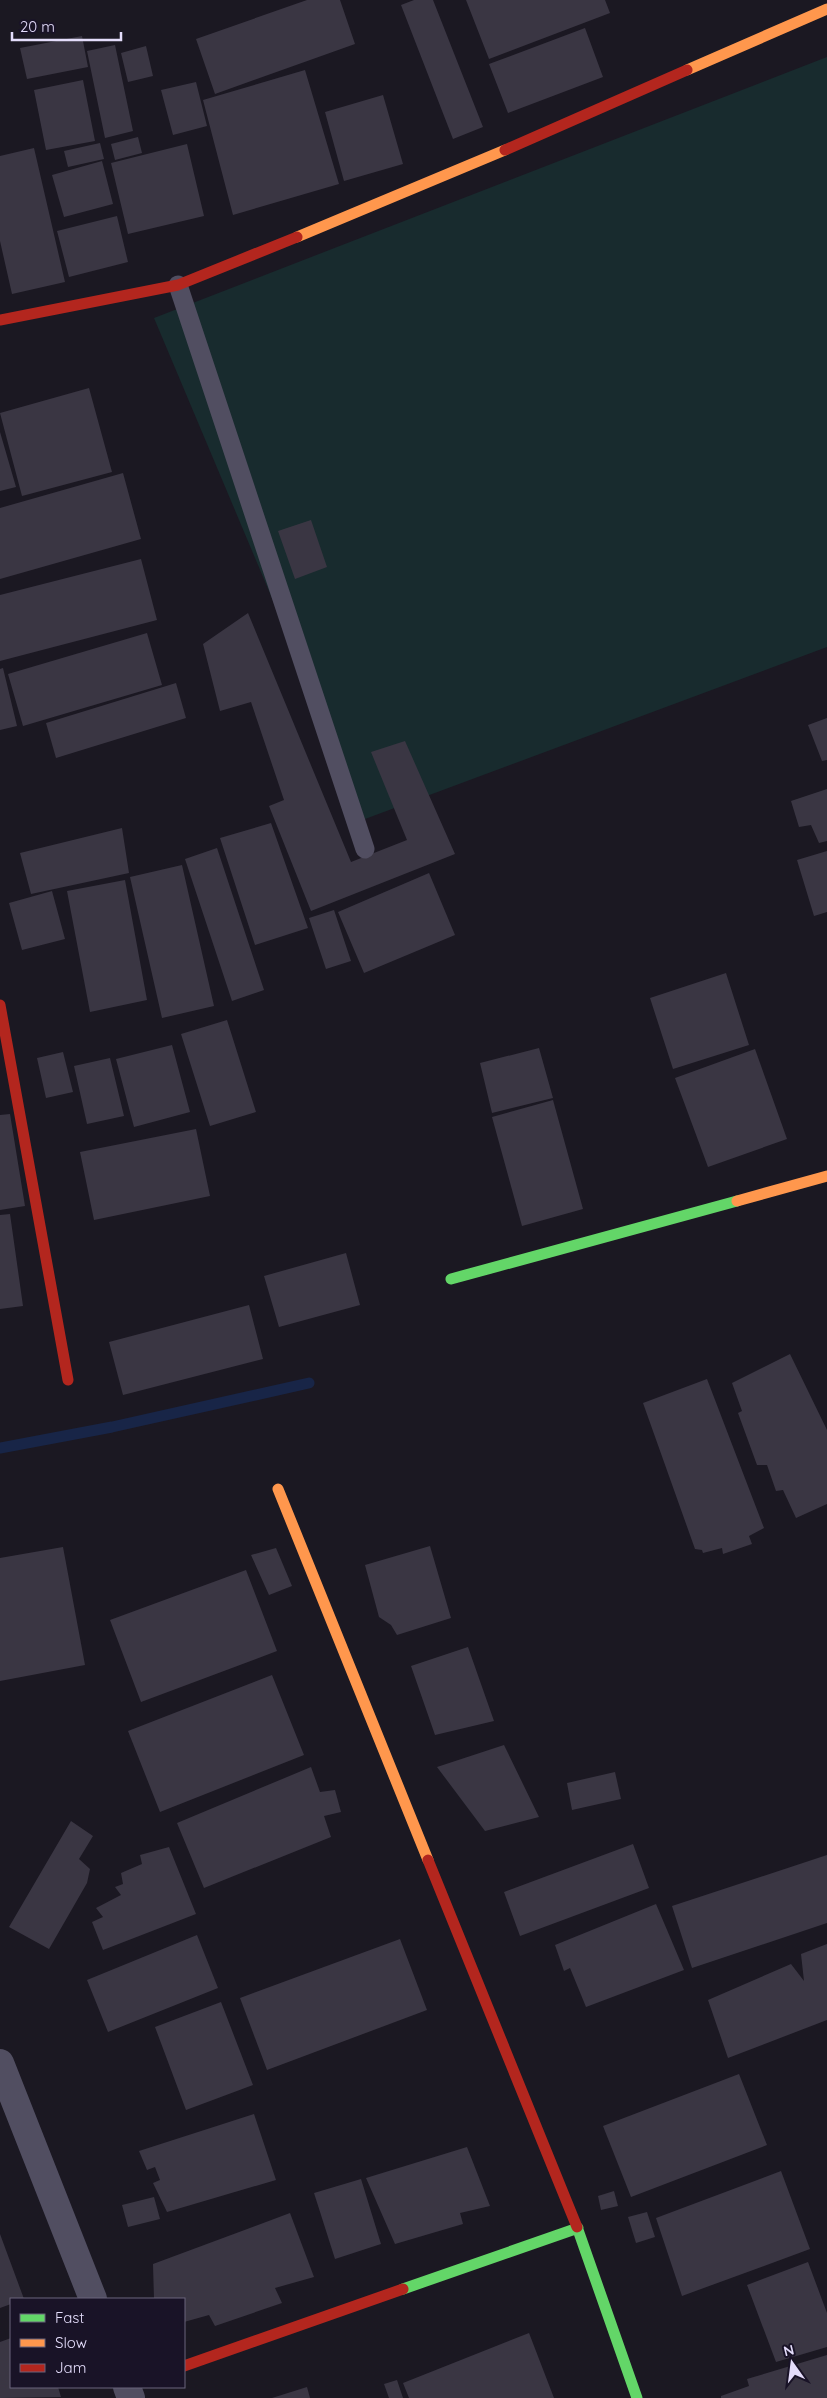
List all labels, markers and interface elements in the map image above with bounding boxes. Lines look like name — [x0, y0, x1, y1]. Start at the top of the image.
scale bar — [12, 10, 121, 42]
text: 20 m — [20, 17, 55, 36]
legend — [10, 2298, 185, 2388]
text: Fast — [55, 2308, 84, 2327]
text: Slow — [55, 2333, 87, 2352]
north arrow — [767, 2338, 817, 2388]
text: N — [782, 2340, 796, 2360]
text: Jam — [55, 2358, 86, 2377]

